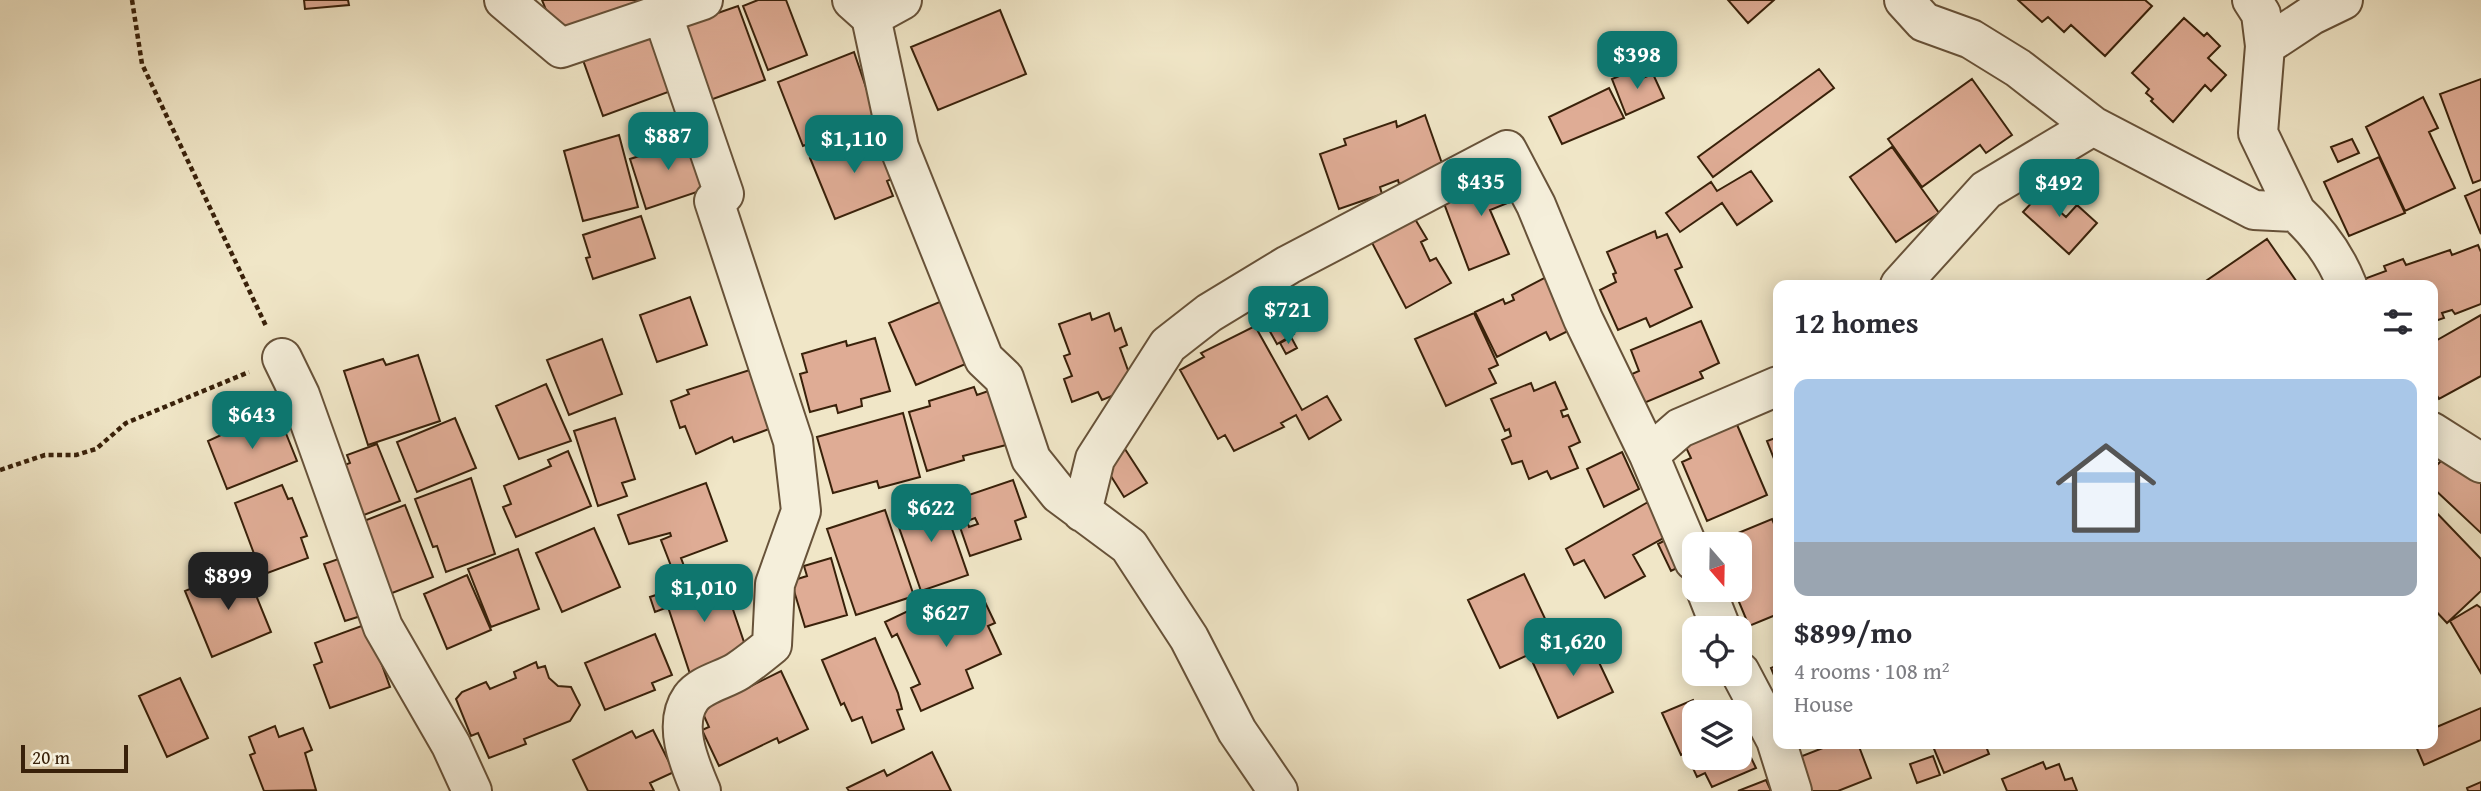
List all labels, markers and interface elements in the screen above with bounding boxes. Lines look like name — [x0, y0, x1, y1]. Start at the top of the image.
pin: $398 — [1596, 32, 1678, 91]
text: $398 — [1613, 37, 1661, 70]
pin: $887 — [627, 113, 709, 172]
pin: $1,110 — [797, 116, 911, 175]
text: $887 — [644, 118, 692, 151]
text: $1,110 — [821, 121, 887, 154]
pin: $435 — [1440, 158, 1522, 218]
pin: $492 — [2018, 160, 2100, 219]
text: $435 — [1457, 164, 1505, 197]
text: $492 — [2035, 165, 2083, 198]
pin: $721 — [1247, 286, 1329, 346]
text: $721 — [1264, 292, 1312, 325]
text: 12 homes — [1794, 300, 1919, 344]
icon: filters — [2379, 303, 2417, 341]
pin: $643 — [211, 392, 293, 451]
text: $643 — [228, 397, 276, 430]
icon: home — [2043, 425, 2169, 551]
pin: $622 — [890, 484, 972, 544]
text: $622 — [907, 490, 955, 523]
north arrow — [1682, 532, 1752, 602]
map controls — [1682, 532, 1752, 770]
pin: $899 — [187, 552, 269, 612]
text: $899 — [204, 558, 252, 591]
pin: $1,010 — [647, 564, 761, 624]
text: $1,010 — [671, 570, 737, 603]
pin: $627 — [905, 590, 987, 649]
text: $627 — [922, 595, 970, 628]
text: $899/mo — [1794, 610, 1912, 654]
button: locate — [1682, 616, 1752, 686]
pin: $1,620 — [1516, 618, 1630, 678]
text: $1,620 — [1540, 624, 1606, 657]
text: 4 rooms · 108 m² — [1794, 654, 1949, 687]
text: House — [1794, 687, 1853, 720]
button: layers — [1682, 700, 1752, 770]
scale bar — [21, 742, 128, 774]
text: 20 m — [32, 743, 70, 771]

